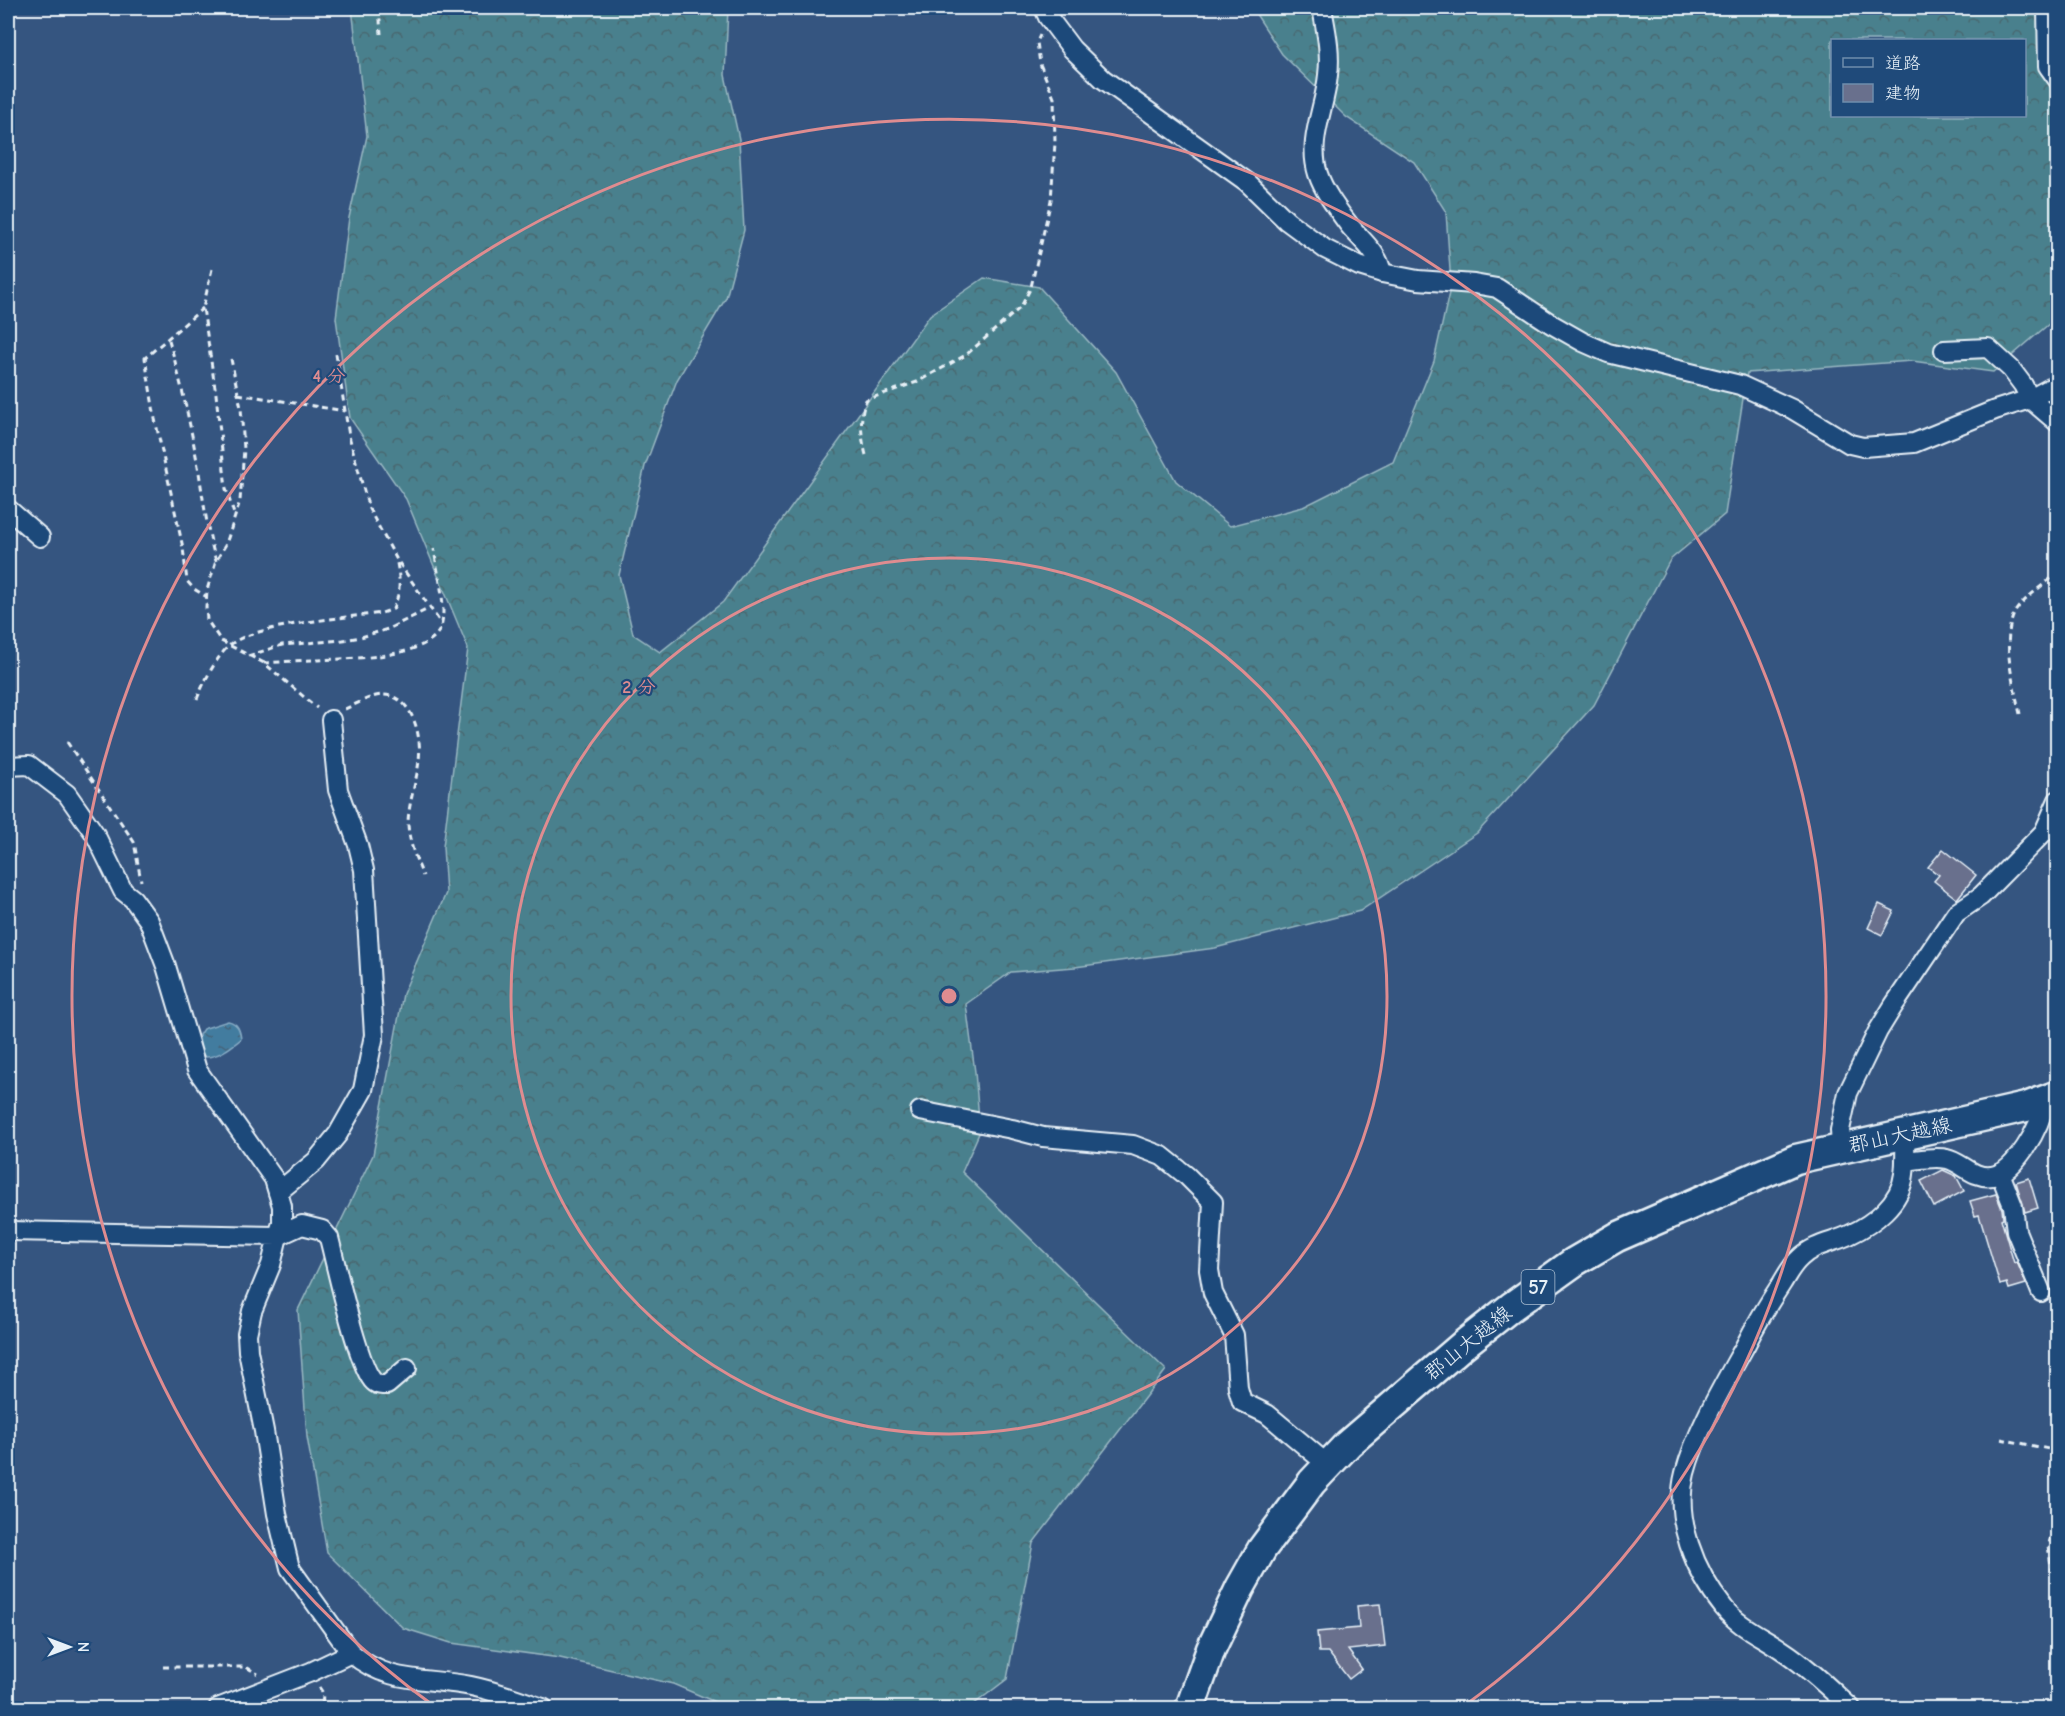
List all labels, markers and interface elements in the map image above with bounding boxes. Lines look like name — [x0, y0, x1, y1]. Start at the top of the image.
legend — [1831, 39, 2026, 117]
text: 道路 — [1885, 53, 1921, 74]
text: 建物 — [1885, 83, 1921, 104]
text: 4 分 — [313, 366, 345, 387]
text: 2 分 — [622, 677, 656, 698]
centre of rings — [939, 986, 959, 1006]
street label: 郡山大越線 — [1846, 1112, 1954, 1158]
road number: 57 — [1522, 1270, 1554, 1304]
street label: 郡山大越線 — [1420, 1301, 1516, 1385]
north arrow — [39, 1617, 99, 1677]
text: N — [74, 1642, 92, 1652]

